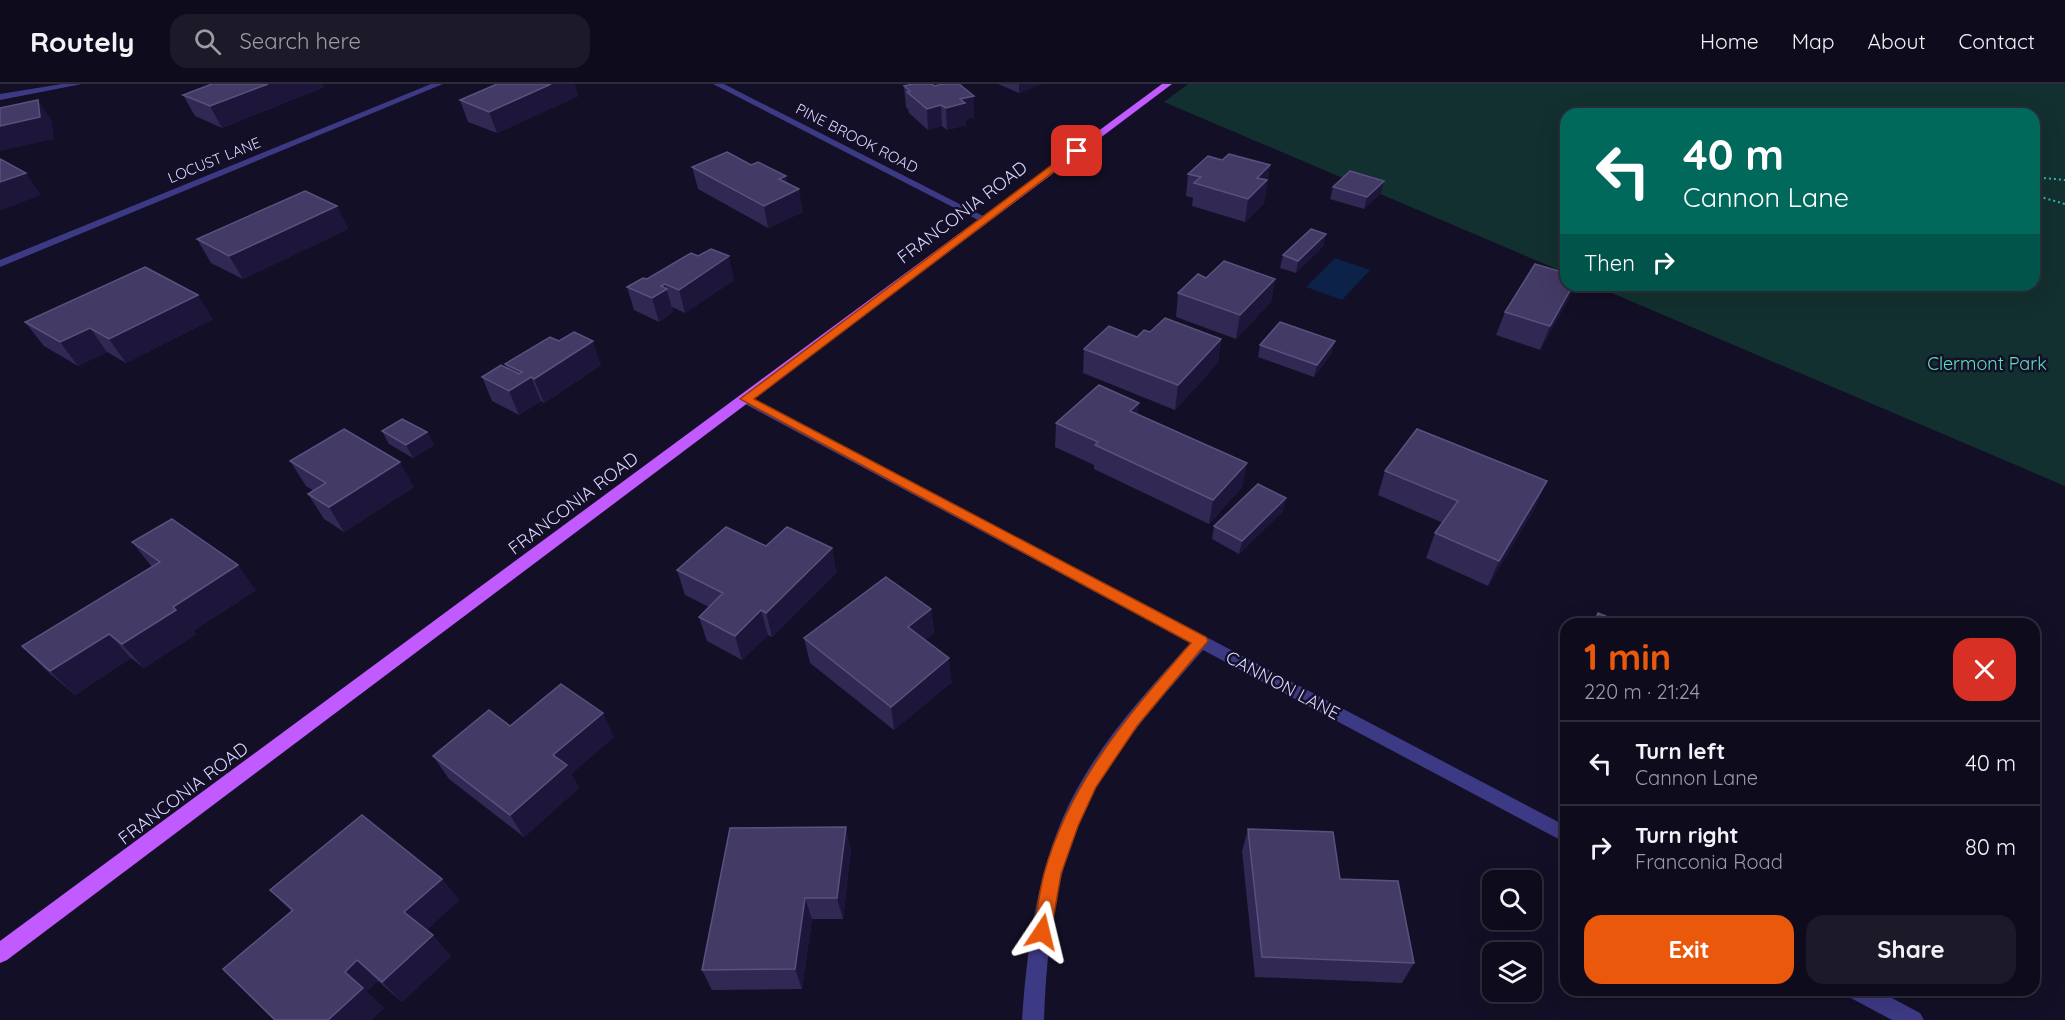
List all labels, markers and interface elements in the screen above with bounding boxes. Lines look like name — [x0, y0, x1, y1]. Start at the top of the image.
search box — [170, 14, 590, 68]
text: Routely — [30, 24, 134, 59]
icon: search — [191, 25, 224, 58]
text: Search here — [239, 27, 361, 55]
text: Home — [1700, 28, 1759, 54]
text: Map — [1792, 28, 1835, 54]
text: About — [1868, 28, 1926, 54]
text: Contact — [1959, 28, 2035, 54]
street label: PINE BROOK ROAD — [793, 99, 922, 177]
pin — [1051, 125, 1102, 176]
text: 40 m — [1683, 128, 1784, 181]
icon: left — [1584, 132, 1662, 210]
street label: LOCUST LANE — [165, 133, 263, 187]
icon: arrive — [1060, 134, 1093, 167]
street label: FRANCONIA ROAD — [892, 156, 1032, 268]
text: Cannon Lane — [1683, 180, 1849, 214]
icon: right — [1647, 246, 1680, 279]
text: Then — [1584, 249, 1635, 277]
park label: Clermont Park — [1927, 352, 2047, 375]
street label: FRANCONIA ROAD — [503, 447, 643, 559]
text: 1 min — [1584, 634, 1671, 679]
button: close — [1953, 638, 2016, 701]
street label: CANNON LANE — [1222, 645, 1344, 725]
text: 220 m · 21:24 — [1584, 679, 1700, 704]
street label: FRANCONIA ROAD — [113, 737, 253, 849]
text: Turn left — [1635, 737, 1725, 765]
icon: left — [1584, 747, 1617, 780]
text: 40 m — [1965, 749, 2016, 777]
text: Cannon Lane — [1635, 765, 1758, 790]
text: Turn right — [1635, 821, 1739, 849]
icon: right — [1584, 831, 1617, 864]
text: 80 m — [1965, 833, 2016, 861]
text: Franconia Road — [1635, 849, 1783, 874]
map controls — [1482, 870, 1542, 1002]
button: search — [1482, 870, 1542, 930]
position arrow — [1010, 900, 1074, 964]
button: Exit — [1584, 915, 1794, 984]
button: Share — [1806, 915, 2016, 984]
button: layers — [1482, 942, 1542, 1002]

